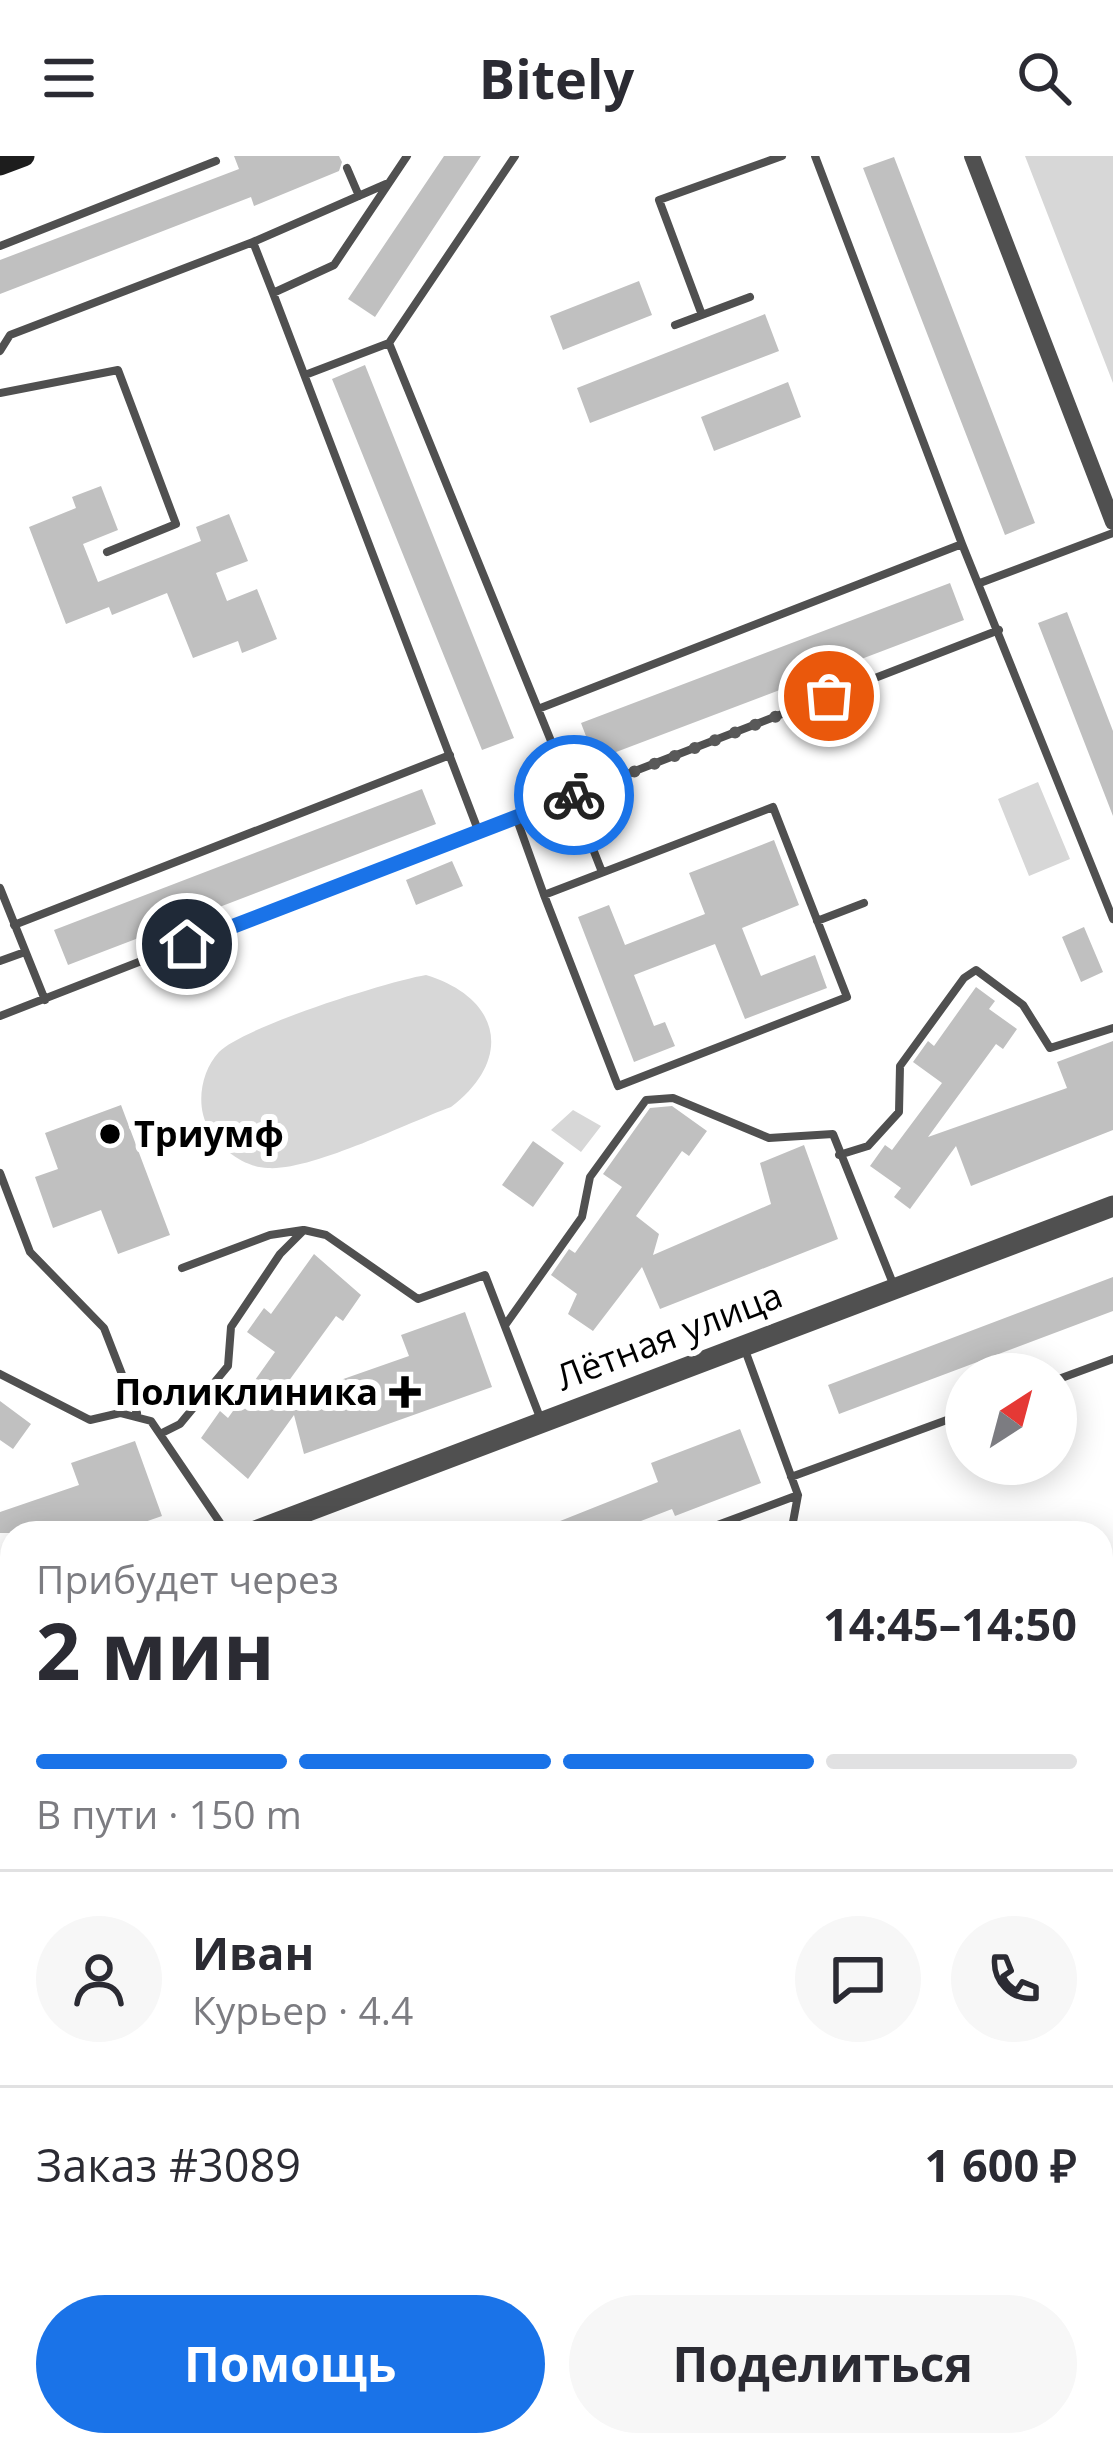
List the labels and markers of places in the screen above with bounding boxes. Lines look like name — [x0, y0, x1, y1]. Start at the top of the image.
pin — [778, 645, 880, 747]
pin — [136, 893, 238, 995]
place label: Триумф — [134, 1109, 284, 1158]
marker: Триумф — [97, 1121, 123, 1147]
place label: Поликлиника — [115, 1367, 378, 1416]
marker: Поликлиника — [389, 1376, 421, 1408]

